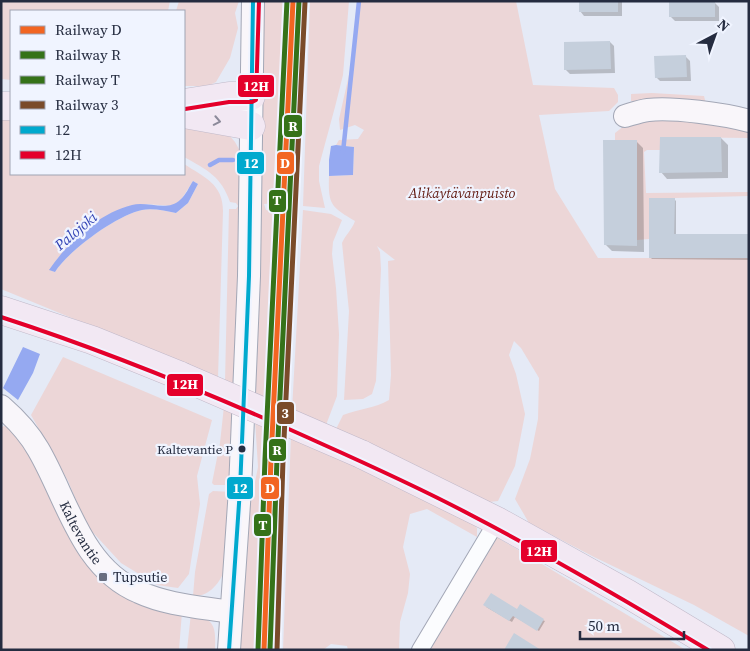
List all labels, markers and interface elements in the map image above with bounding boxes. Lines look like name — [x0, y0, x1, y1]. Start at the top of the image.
legend — [10, 10, 185, 175]
north arrow — [690, 10, 740, 60]
text: N — [713, 14, 734, 36]
text: Railway D — [55, 19, 122, 40]
text: Railway R — [55, 44, 121, 65]
text: Railway T — [55, 69, 120, 90]
line badge: 12H — [237, 74, 275, 98]
text: 12H — [243, 76, 269, 96]
text: Railway 3 — [55, 94, 119, 115]
line badge: R — [283, 114, 303, 138]
one-way arrow — [213, 115, 222, 125]
text: R — [288, 116, 298, 136]
text: 12 — [55, 119, 70, 140]
text: 12H — [55, 144, 82, 165]
line badge: 12 — [236, 151, 265, 175]
line badge: D — [276, 151, 295, 175]
text: 12 — [243, 153, 259, 173]
text: D — [280, 153, 290, 173]
park label: Alikäytävänpuisto — [408, 183, 516, 203]
line badge: T — [268, 189, 287, 213]
text: T — [273, 190, 282, 210]
water label: Palojoki — [49, 206, 102, 255]
line badge: 12H — [166, 373, 204, 397]
text: 12H — [172, 374, 198, 394]
line badge: 3 — [276, 401, 295, 425]
text: 3 — [281, 403, 289, 423]
line badge: R — [268, 438, 287, 462]
text: R — [272, 440, 282, 460]
place label: Kaltevantie P — [157, 441, 233, 458]
marker: Kaltevantie P — [237, 444, 247, 454]
line badge: 12 — [226, 476, 254, 500]
line badge: D — [260, 476, 280, 500]
text: 12 — [232, 478, 248, 498]
text: D — [265, 478, 275, 498]
street label: Kaltevantie — [55, 498, 107, 569]
line badge: T — [253, 513, 272, 537]
text: T — [259, 515, 268, 535]
line badge: 12H — [520, 539, 558, 563]
text: 12H — [526, 541, 552, 561]
place label: Tupsutie — [113, 567, 167, 587]
marker: Tupsutie — [97, 571, 109, 583]
scale bar — [580, 608, 684, 640]
text: 50 m — [588, 615, 620, 636]

